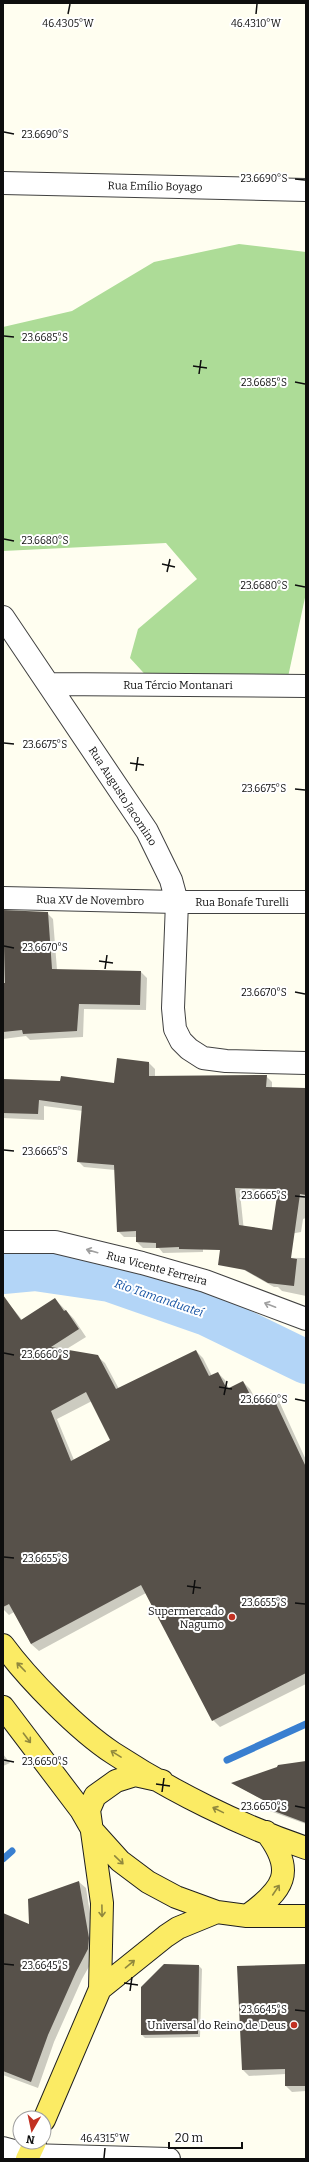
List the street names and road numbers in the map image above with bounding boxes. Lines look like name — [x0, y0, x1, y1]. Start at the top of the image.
street label: Rua Emílio Boyago — [108, 179, 202, 194]
street label: Rua Tércio Montanari — [123, 679, 234, 692]
street label: Rua Augusto Jacomino — [86, 744, 159, 848]
street label: Rua XV de Novembro — [36, 893, 144, 908]
street label: Rua Bonafe Turelli — [195, 896, 289, 909]
street label: Rua Vicente Ferreira — [105, 1249, 209, 1288]

